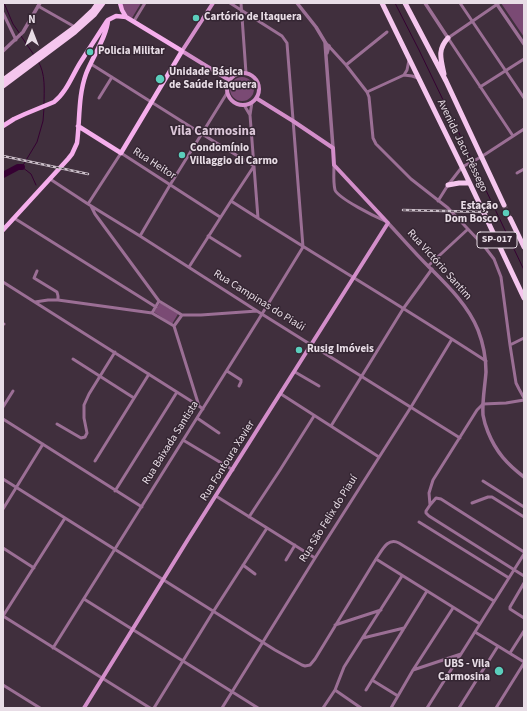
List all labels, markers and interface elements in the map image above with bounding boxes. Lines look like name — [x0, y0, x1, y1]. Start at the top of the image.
place label: Cartório de Itaquera — [204, 11, 302, 25]
north arrow — [12, 12, 52, 52]
text: N — [28, 12, 36, 27]
marker: Cartório de Itaquera — [191, 13, 201, 23]
place label: Policia Militar — [98, 45, 165, 59]
marker: Policia Militar — [85, 47, 95, 57]
place label: Unidade Básica de Saúde Itaquera — [169, 66, 257, 92]
marker: Unidade Básica de Saúde Itaquera — [154, 73, 166, 85]
street label: Avenida Jacu-Pêssego — [434, 97, 490, 195]
district label: Vila Carmosina — [170, 124, 256, 140]
place label: Condomínio Villaggio di Carmo — [190, 142, 278, 168]
street label: Rua Heitor — [130, 145, 178, 183]
marker: Condomínio Villaggio di Carmo — [177, 150, 187, 160]
place label: Estação Dom Bosco — [445, 200, 498, 226]
marker: Estação Dom Bosco — [501, 208, 511, 218]
street label: Rua Victório Santim — [404, 227, 474, 303]
road number: SP-017 — [477, 232, 517, 248]
street label: Rua Campinas do Piaúi — [211, 267, 307, 335]
place label: Rusig Imóveis — [307, 343, 374, 357]
marker: Rusig Imóveis — [294, 345, 304, 355]
street label: Rua Baixada Santista — [140, 399, 202, 487]
street label: Rua Fontoura Xavier — [198, 418, 258, 504]
street label: Rua São Felix do Piauí — [297, 473, 361, 565]
place label: UBS - Vila Carmosina — [438, 658, 490, 684]
marker: UBS - Vila Carmosina — [493, 665, 505, 677]

